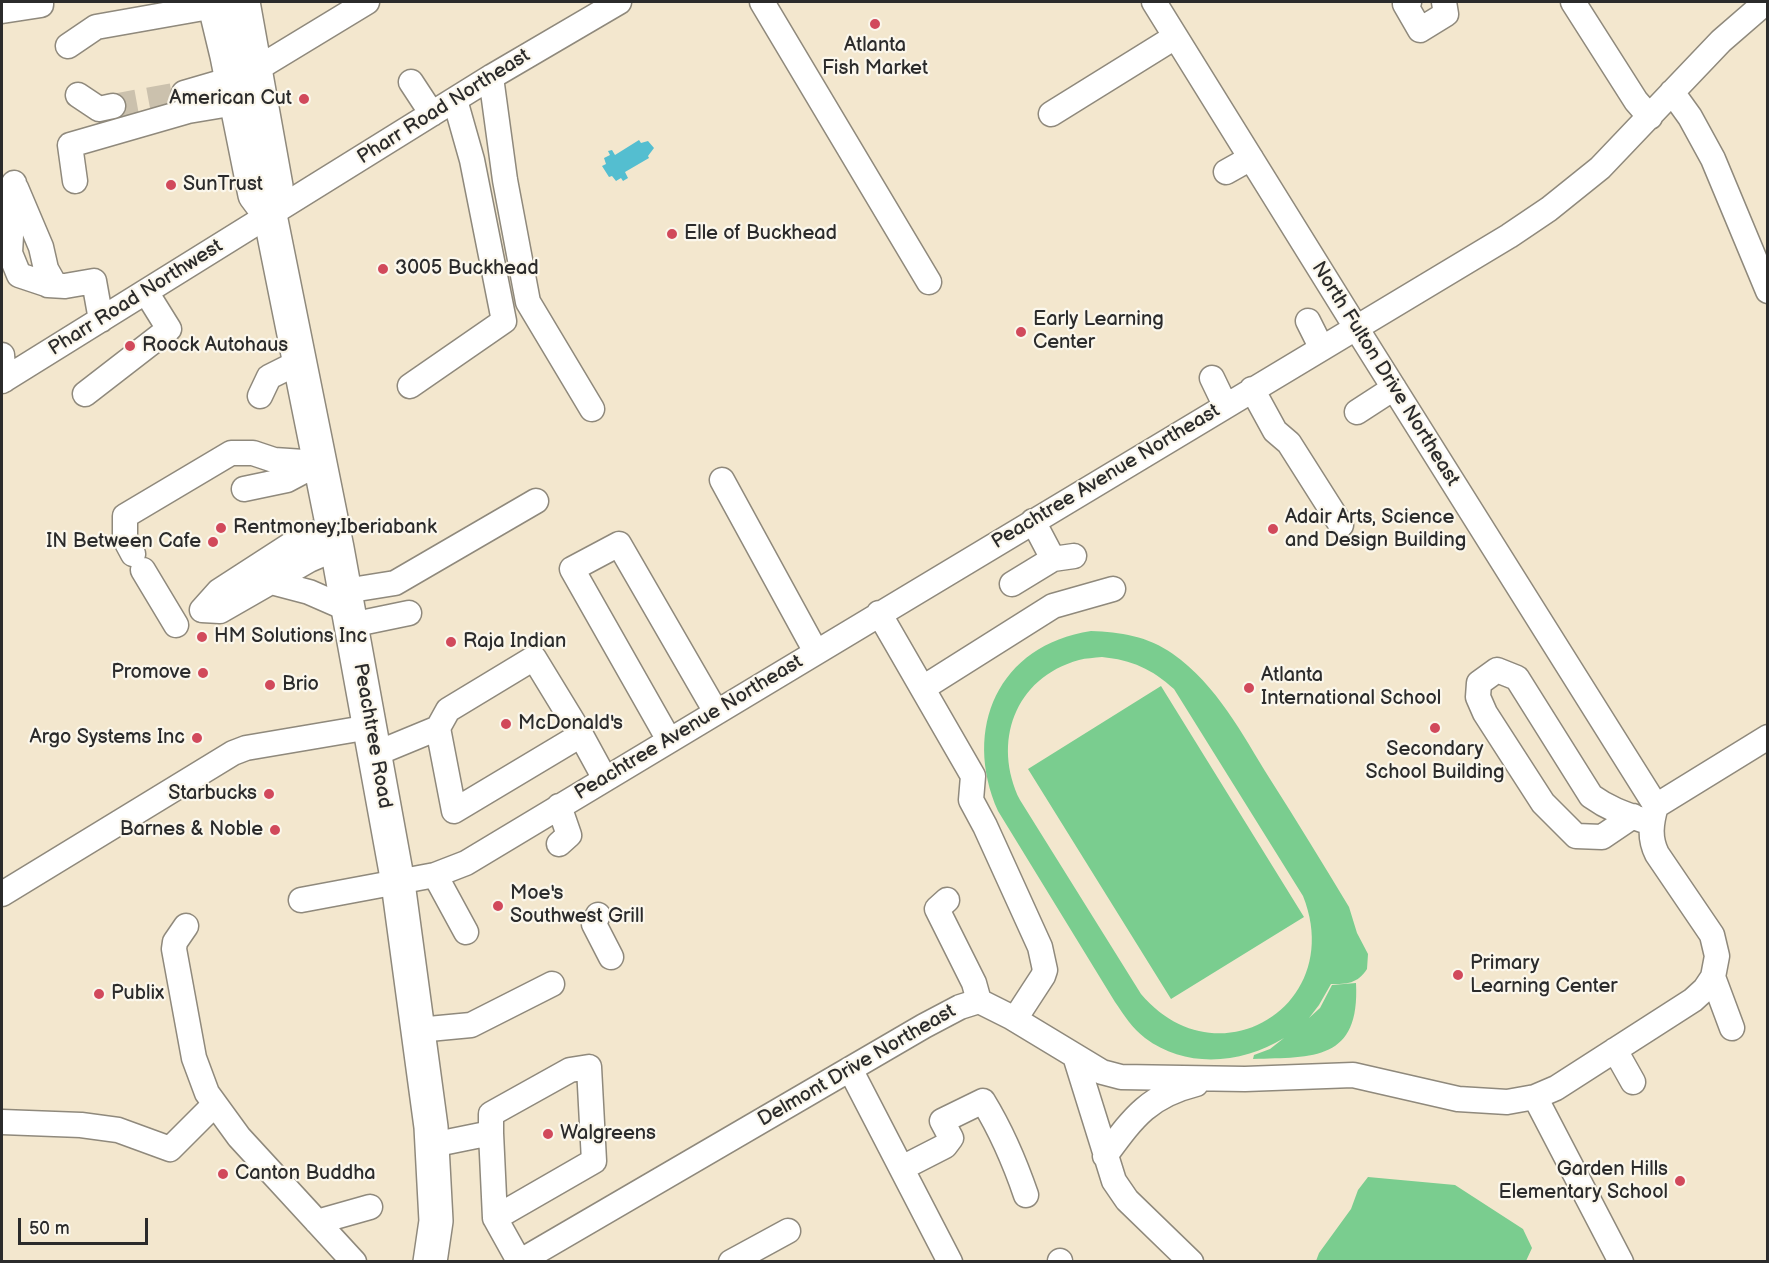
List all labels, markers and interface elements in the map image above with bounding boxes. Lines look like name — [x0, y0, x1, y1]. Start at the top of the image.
marker: Atlanta Fish Market — [868, 17, 882, 31]
place label: Atlanta Fish Market — [822, 34, 928, 81]
street label: Pharr Road Northeast — [353, 44, 535, 170]
place label: American Cut — [169, 87, 292, 111]
marker: American Cut — [297, 92, 311, 106]
place label: SunTrust — [183, 173, 263, 197]
marker: SunTrust — [164, 178, 178, 192]
place label: Elle of Buckhead — [684, 222, 837, 246]
marker: Elle of Buckhead — [665, 227, 679, 241]
street label: Pharr Road Northwest — [45, 235, 227, 361]
place label: 3005 Buckhead — [395, 257, 539, 281]
street label: North Fulton Drive Northeast — [1306, 257, 1464, 491]
marker: 3005 Buckhead — [376, 262, 390, 276]
place label: Early Learning Center — [1033, 308, 1164, 355]
marker: Early Learning Center — [1014, 325, 1028, 339]
place label: Roock Autohaus — [142, 334, 288, 358]
marker: Roock Autohaus — [123, 339, 137, 353]
street label: Peachtree Avenue Northeast — [988, 399, 1224, 555]
place label: Adair Arts, Science and Design Building — [1285, 506, 1466, 553]
place label: Rentmoney;Iberiabank — [233, 516, 437, 540]
marker: Rentmoney;Iberiabank — [214, 521, 228, 535]
marker: Adair Arts, Science and Design Building — [1266, 522, 1280, 536]
place label: IN Between Cafe — [46, 530, 201, 554]
marker: IN Between Cafe — [206, 535, 220, 549]
place label: HM Solutions Inc — [214, 625, 367, 649]
marker: HM Solutions Inc — [195, 630, 209, 644]
place label: Raja Indian — [463, 630, 566, 654]
marker: Raja Indian — [444, 635, 458, 649]
street label: Peachtree Avenue Northeast — [571, 650, 807, 806]
place label: Promove — [111, 661, 191, 685]
street label: Peachtree Road — [347, 661, 397, 811]
place label: Atlanta International School — [1261, 664, 1441, 711]
marker: Promove — [196, 666, 210, 680]
place label: Brio — [282, 673, 319, 697]
marker: Brio — [263, 678, 277, 692]
marker: Atlanta International School — [1242, 681, 1256, 695]
place label: McDonald's — [518, 712, 623, 736]
marker: McDonald's — [499, 717, 513, 731]
marker: Secondary School Building — [1428, 721, 1442, 735]
place label: Argo Systems Inc — [29, 726, 185, 750]
marker: Argo Systems Inc — [190, 731, 204, 745]
place label: Secondary School Building — [1365, 738, 1505, 785]
place label: Starbucks — [168, 782, 257, 806]
marker: Starbucks — [262, 787, 276, 801]
place label: Barnes & Noble — [120, 818, 263, 842]
marker: Barnes & Noble — [268, 823, 282, 837]
place label: Moe's Southwest Grill — [510, 882, 644, 929]
marker: Moe's Southwest Grill — [491, 899, 505, 913]
place label: Primary Learning Center — [1470, 952, 1617, 999]
marker: Primary Learning Center — [1451, 968, 1465, 982]
place label: Publix — [111, 982, 164, 1006]
marker: Publix — [92, 987, 106, 1001]
street label: Delmont Drive Northeast — [754, 1000, 960, 1132]
place label: Walgreens — [560, 1122, 656, 1146]
marker: Walgreens — [541, 1127, 555, 1141]
place label: Garden Hills Elementary School — [1498, 1158, 1668, 1205]
place label: Canton Buddha — [235, 1162, 376, 1186]
marker: Canton Buddha — [216, 1167, 230, 1181]
marker: Garden Hills Elementary School — [1673, 1174, 1687, 1188]
scale bar — [21, 1206, 152, 1244]
text: 50 m — [29, 1218, 70, 1239]

